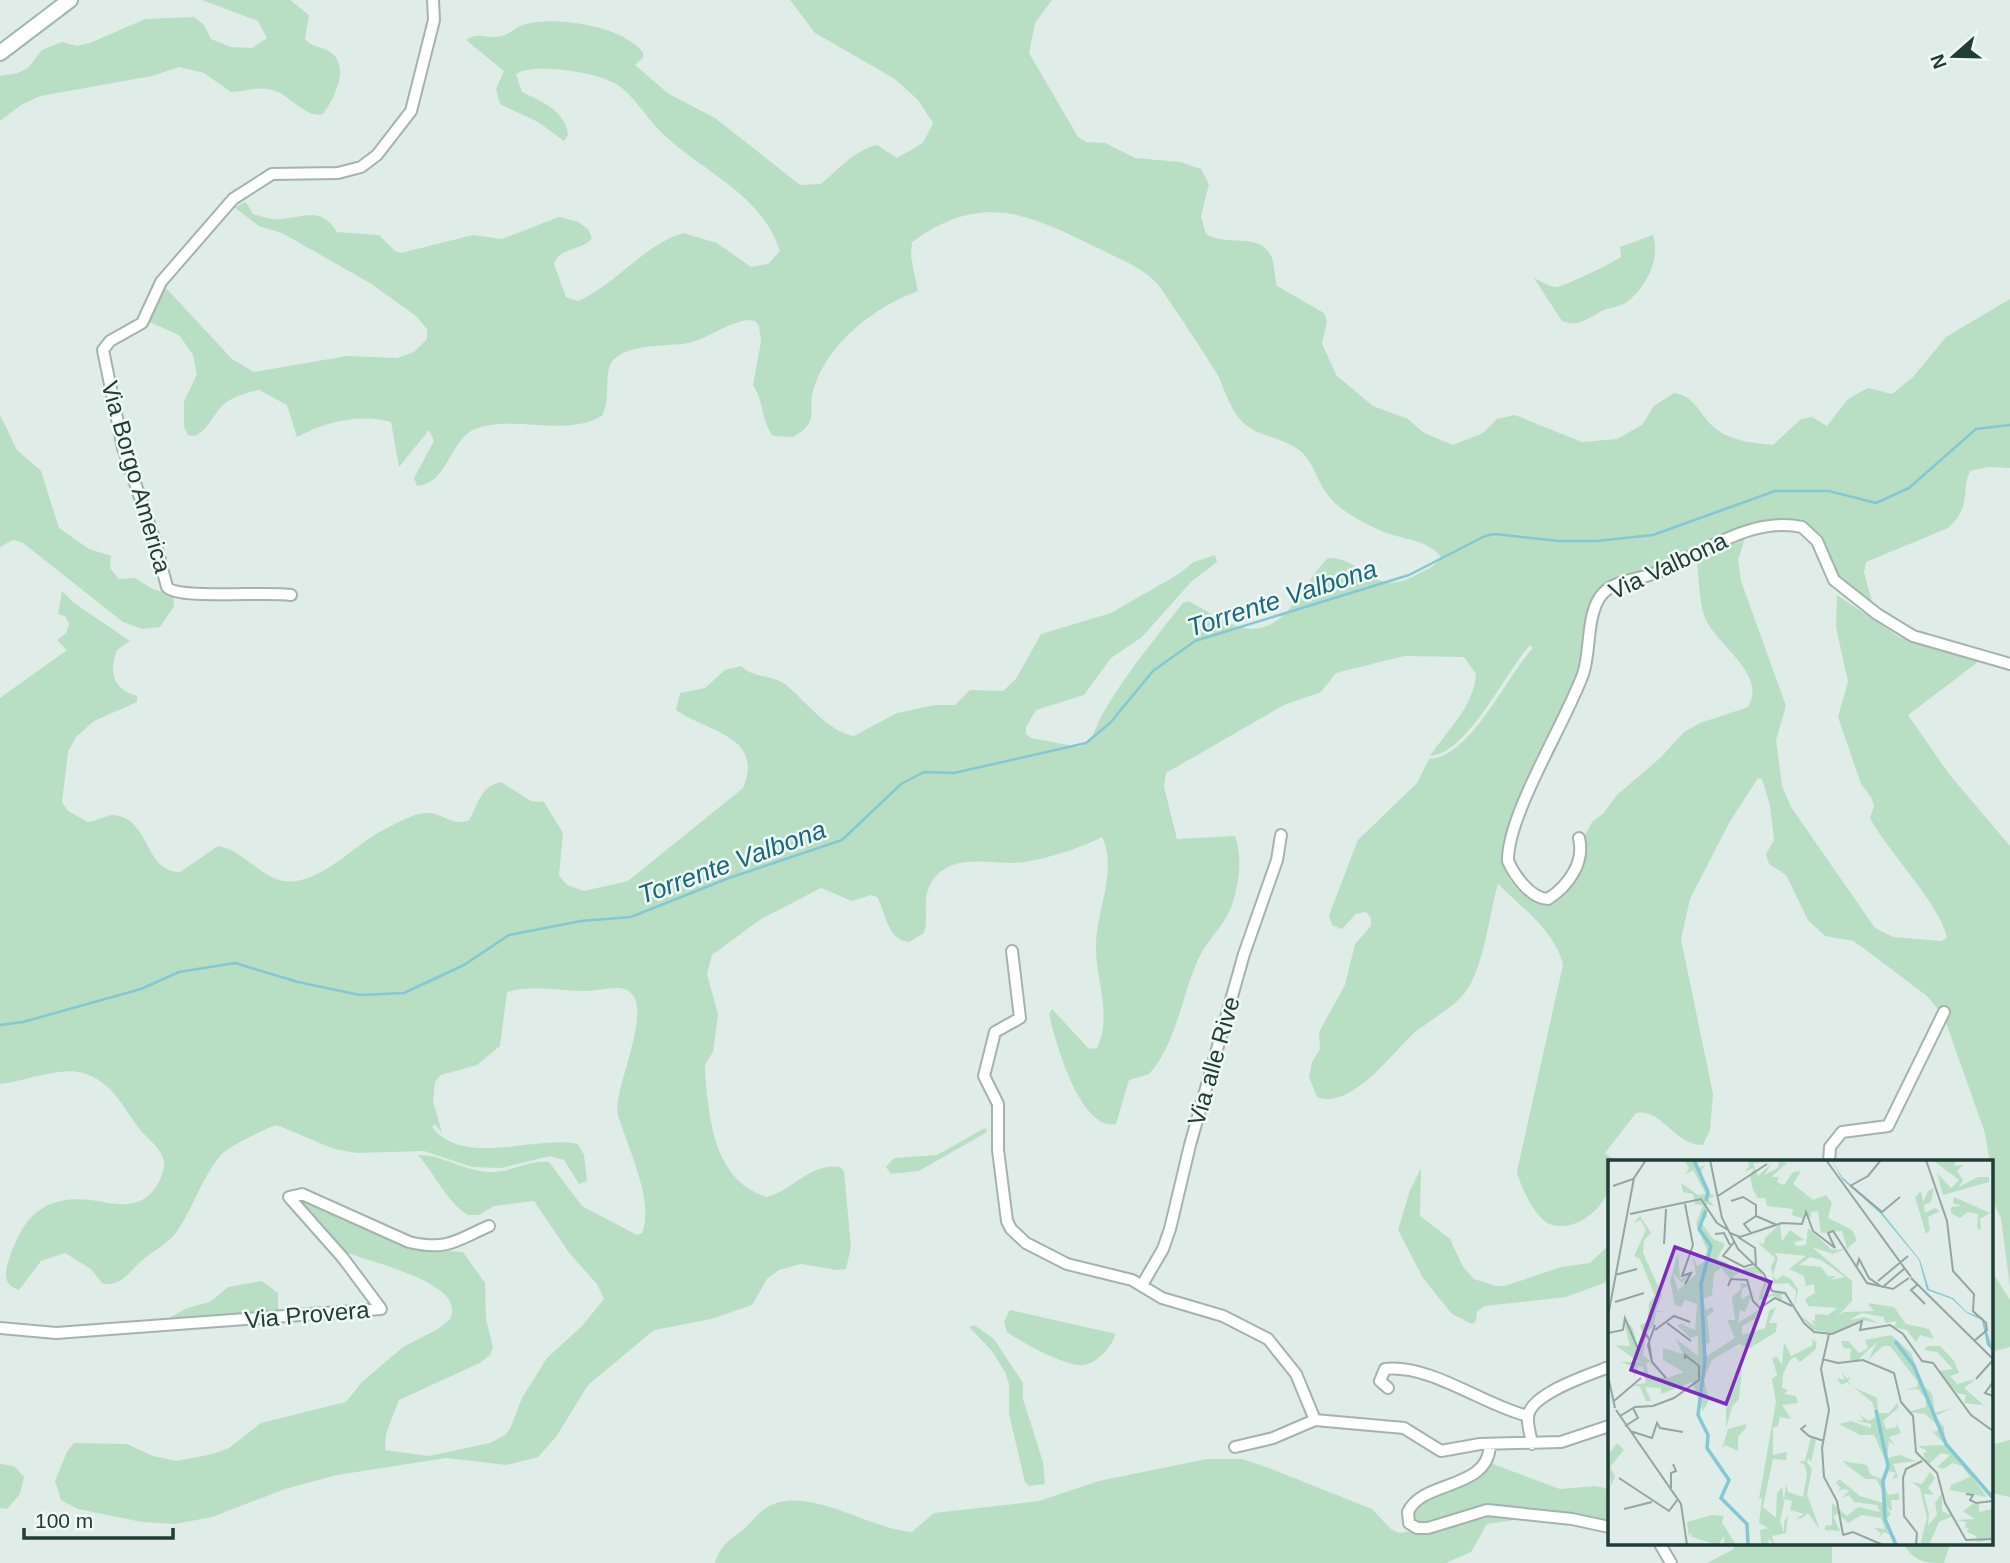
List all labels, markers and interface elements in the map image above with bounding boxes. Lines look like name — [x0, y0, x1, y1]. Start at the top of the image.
north arrow — [1919, 21, 1989, 91]
text: N — [1926, 52, 1951, 72]
street label: Via Borgo America — [96, 378, 177, 577]
street label: Via Valbona — [1604, 526, 1732, 605]
water label: Torrente Valbona — [1183, 553, 1381, 643]
water label: Torrente Valbona — [634, 814, 830, 910]
street label: Via alle Rive — [1182, 993, 1245, 1128]
inset map — [1608, 1160, 1993, 1546]
street label: Via Provera — [244, 1296, 371, 1333]
scale bar — [24, 1496, 173, 1540]
text: 100 m — [35, 1509, 93, 1532]

